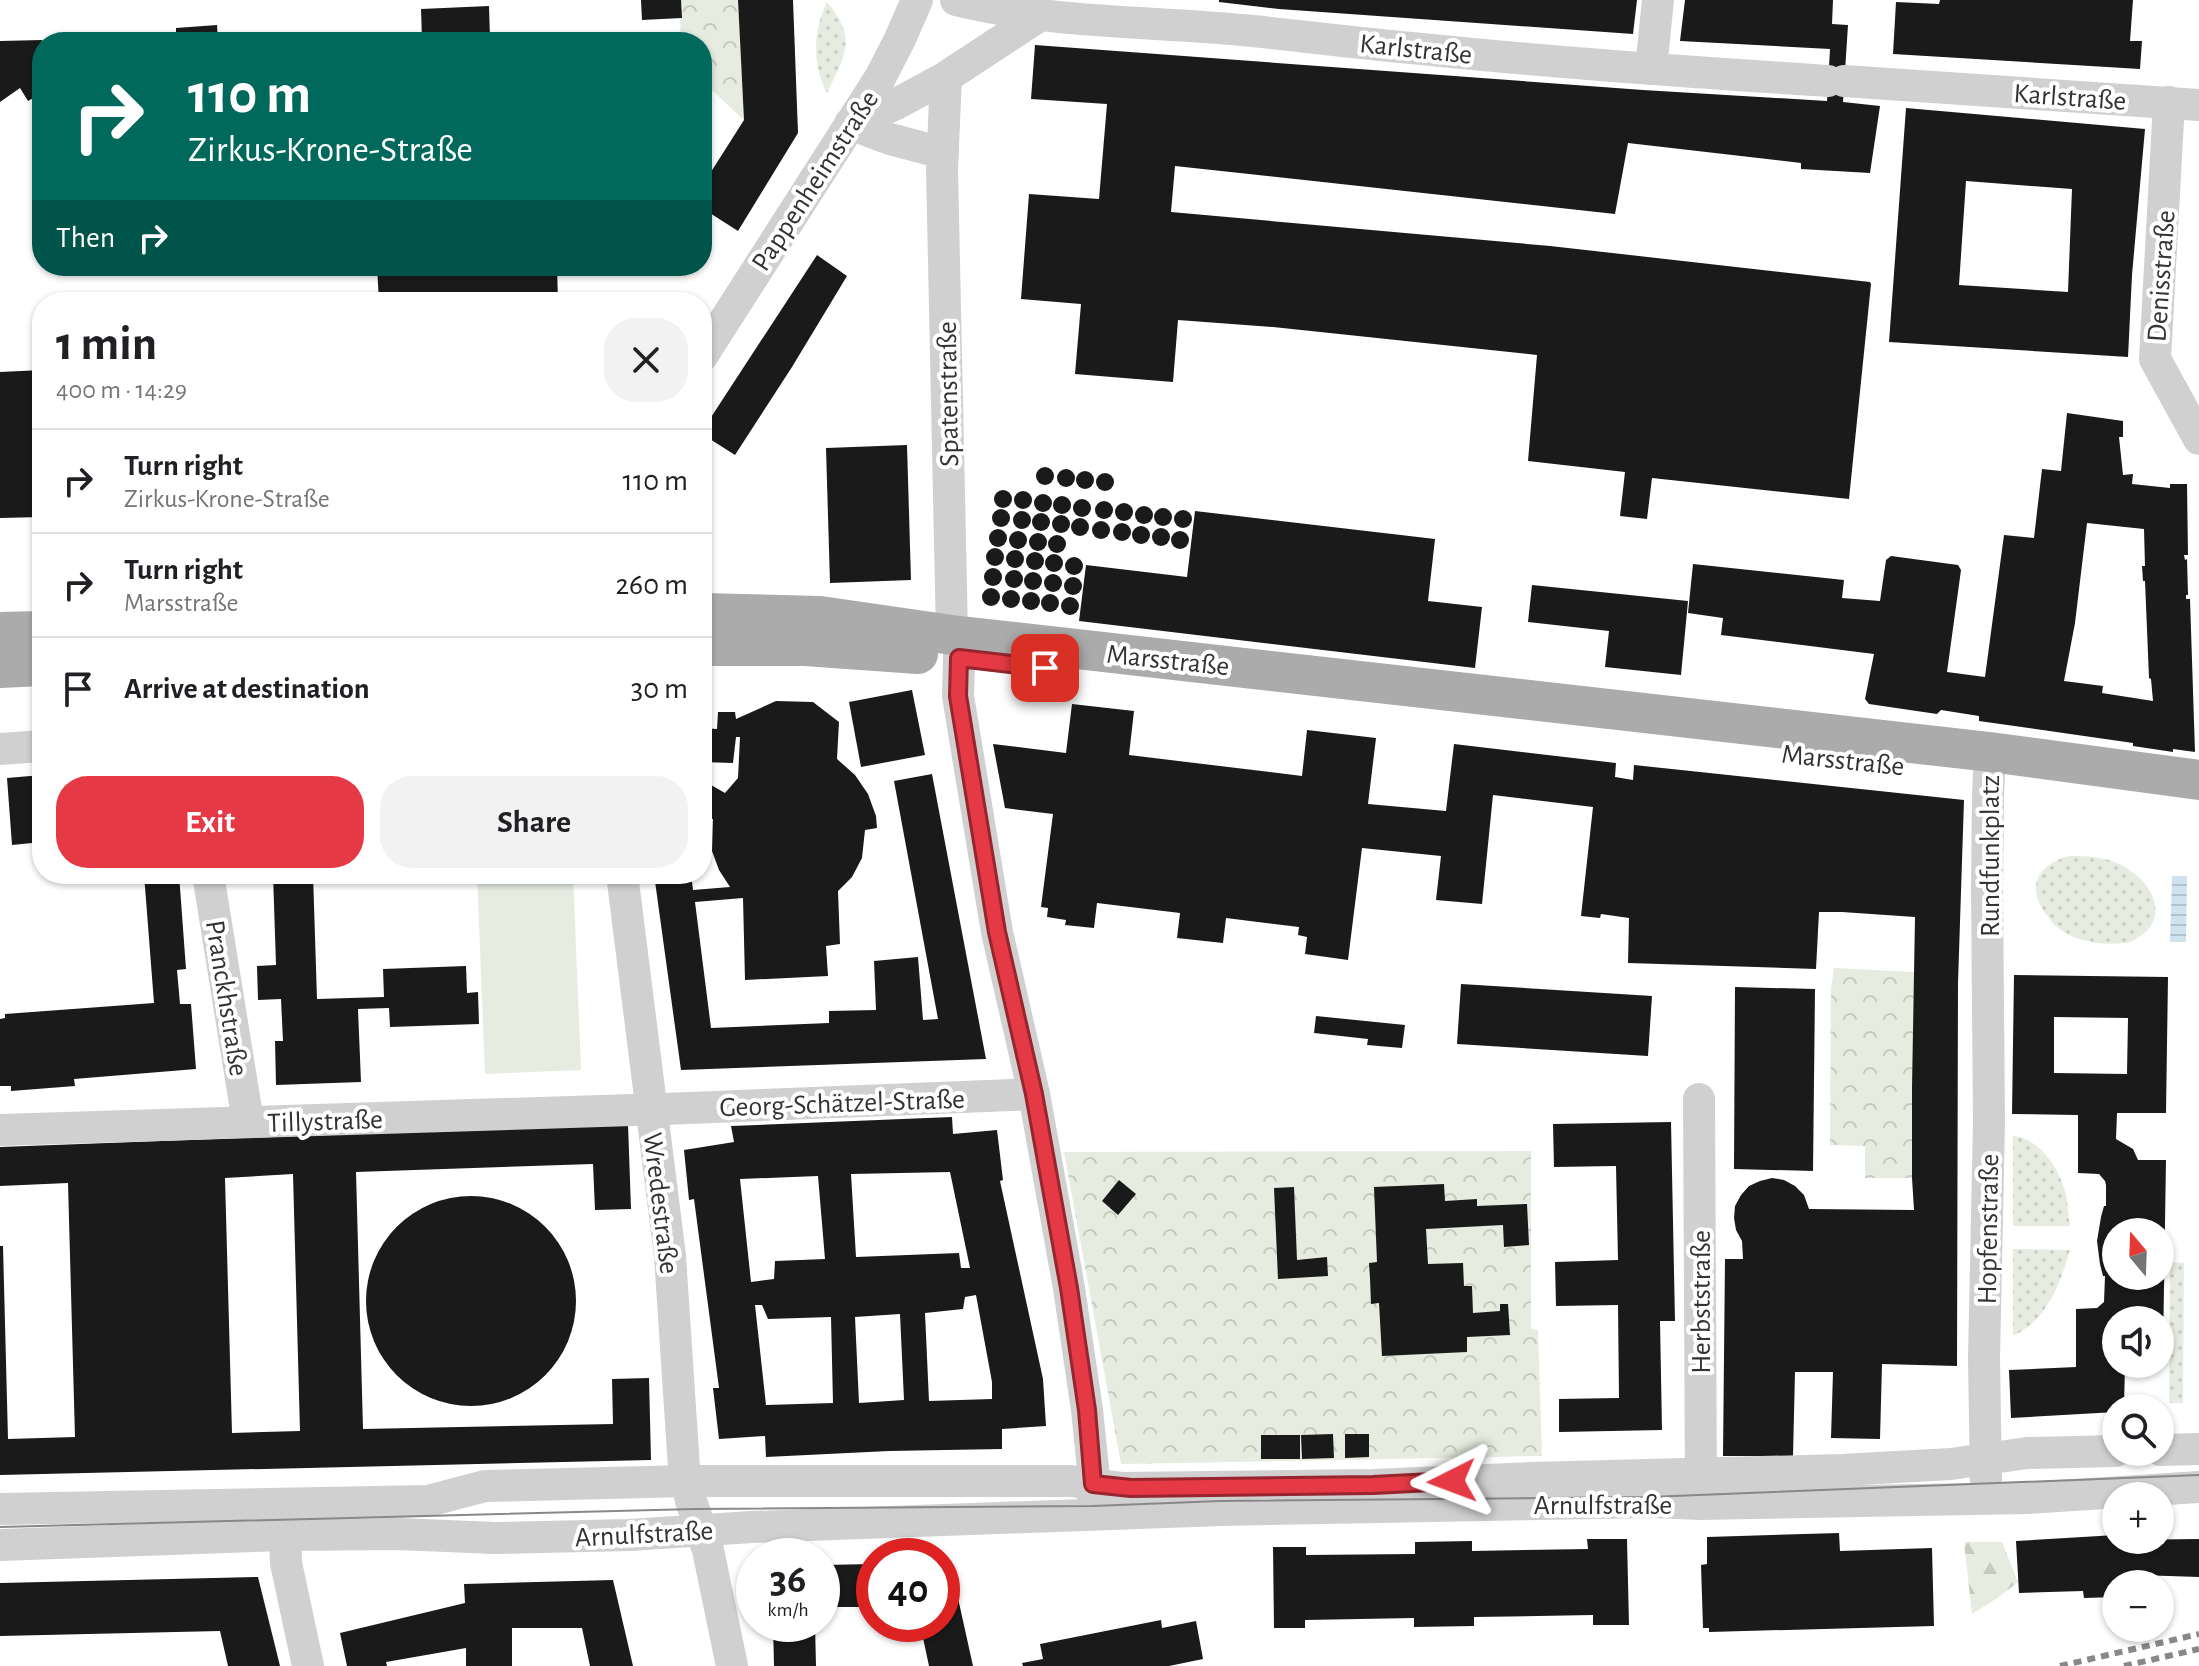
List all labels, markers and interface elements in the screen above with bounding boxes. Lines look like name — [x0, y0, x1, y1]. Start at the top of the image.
street label: Karlstraße — [1358, 30, 1473, 70]
icon: right — [56, 64, 160, 168]
text: 110 m — [188, 67, 311, 123]
street label: Karlstraße — [2012, 80, 2127, 116]
street label: Pappenheimstraße — [747, 86, 884, 276]
text: Zirkus-Krone-Straße — [188, 132, 473, 168]
street label: Denisstraße — [2143, 209, 2181, 343]
icon: right — [131, 216, 175, 260]
text: Then — [56, 223, 115, 253]
button: close — [604, 318, 688, 402]
text: 1 min — [56, 321, 157, 369]
street label: Spatenstraße — [934, 321, 964, 467]
text: 400 m · 14:29 — [56, 377, 187, 403]
text: Turn right — [124, 451, 243, 481]
icon: right — [56, 459, 100, 503]
text: 110 m — [623, 466, 688, 496]
text: Zirkus-Krone-Straße — [124, 486, 330, 512]
text: Turn right — [124, 555, 243, 585]
icon: right — [56, 563, 100, 607]
text: 260 m — [615, 570, 688, 600]
text: Marsstraße — [124, 590, 238, 616]
pin — [1011, 634, 1079, 702]
street label: Marsstraße — [1105, 641, 1231, 681]
icon: arrive — [1023, 646, 1067, 690]
icon: arrive — [56, 667, 100, 711]
text: Arrive at destination — [124, 674, 370, 704]
text: 30 m — [631, 674, 688, 704]
street label: Marsstraße — [1780, 741, 1906, 781]
street label: Rundfunkplatz — [1977, 775, 2005, 937]
button: Exit — [56, 776, 364, 868]
button: Share — [380, 776, 688, 868]
street label: Pranckhstraße — [200, 918, 252, 1078]
street label: Georg-Schätzel-Straße — [719, 1086, 965, 1122]
street label: Tillystraße — [267, 1106, 383, 1138]
street label: Wredestraße — [637, 1131, 683, 1276]
street label: Hopfenstraße — [1974, 1153, 2004, 1305]
north arrow — [2102, 1218, 2174, 1290]
map controls — [2102, 1218, 2174, 1642]
street label: Herbststraße — [1688, 1230, 1716, 1374]
button: sound — [2102, 1306, 2174, 1378]
button: search — [2102, 1394, 2174, 1466]
position arrow — [1410, 1439, 1494, 1523]
button: + — [2102, 1482, 2174, 1554]
street label: Arnulfstraße — [1534, 1492, 1672, 1520]
street label: Arnulfstraße — [574, 1517, 714, 1553]
speed limit sign: 40 — [856, 1538, 960, 1642]
text: 36 — [770, 1560, 806, 1600]
button: − — [2102, 1570, 2174, 1642]
text: km/h — [767, 1600, 809, 1620]

